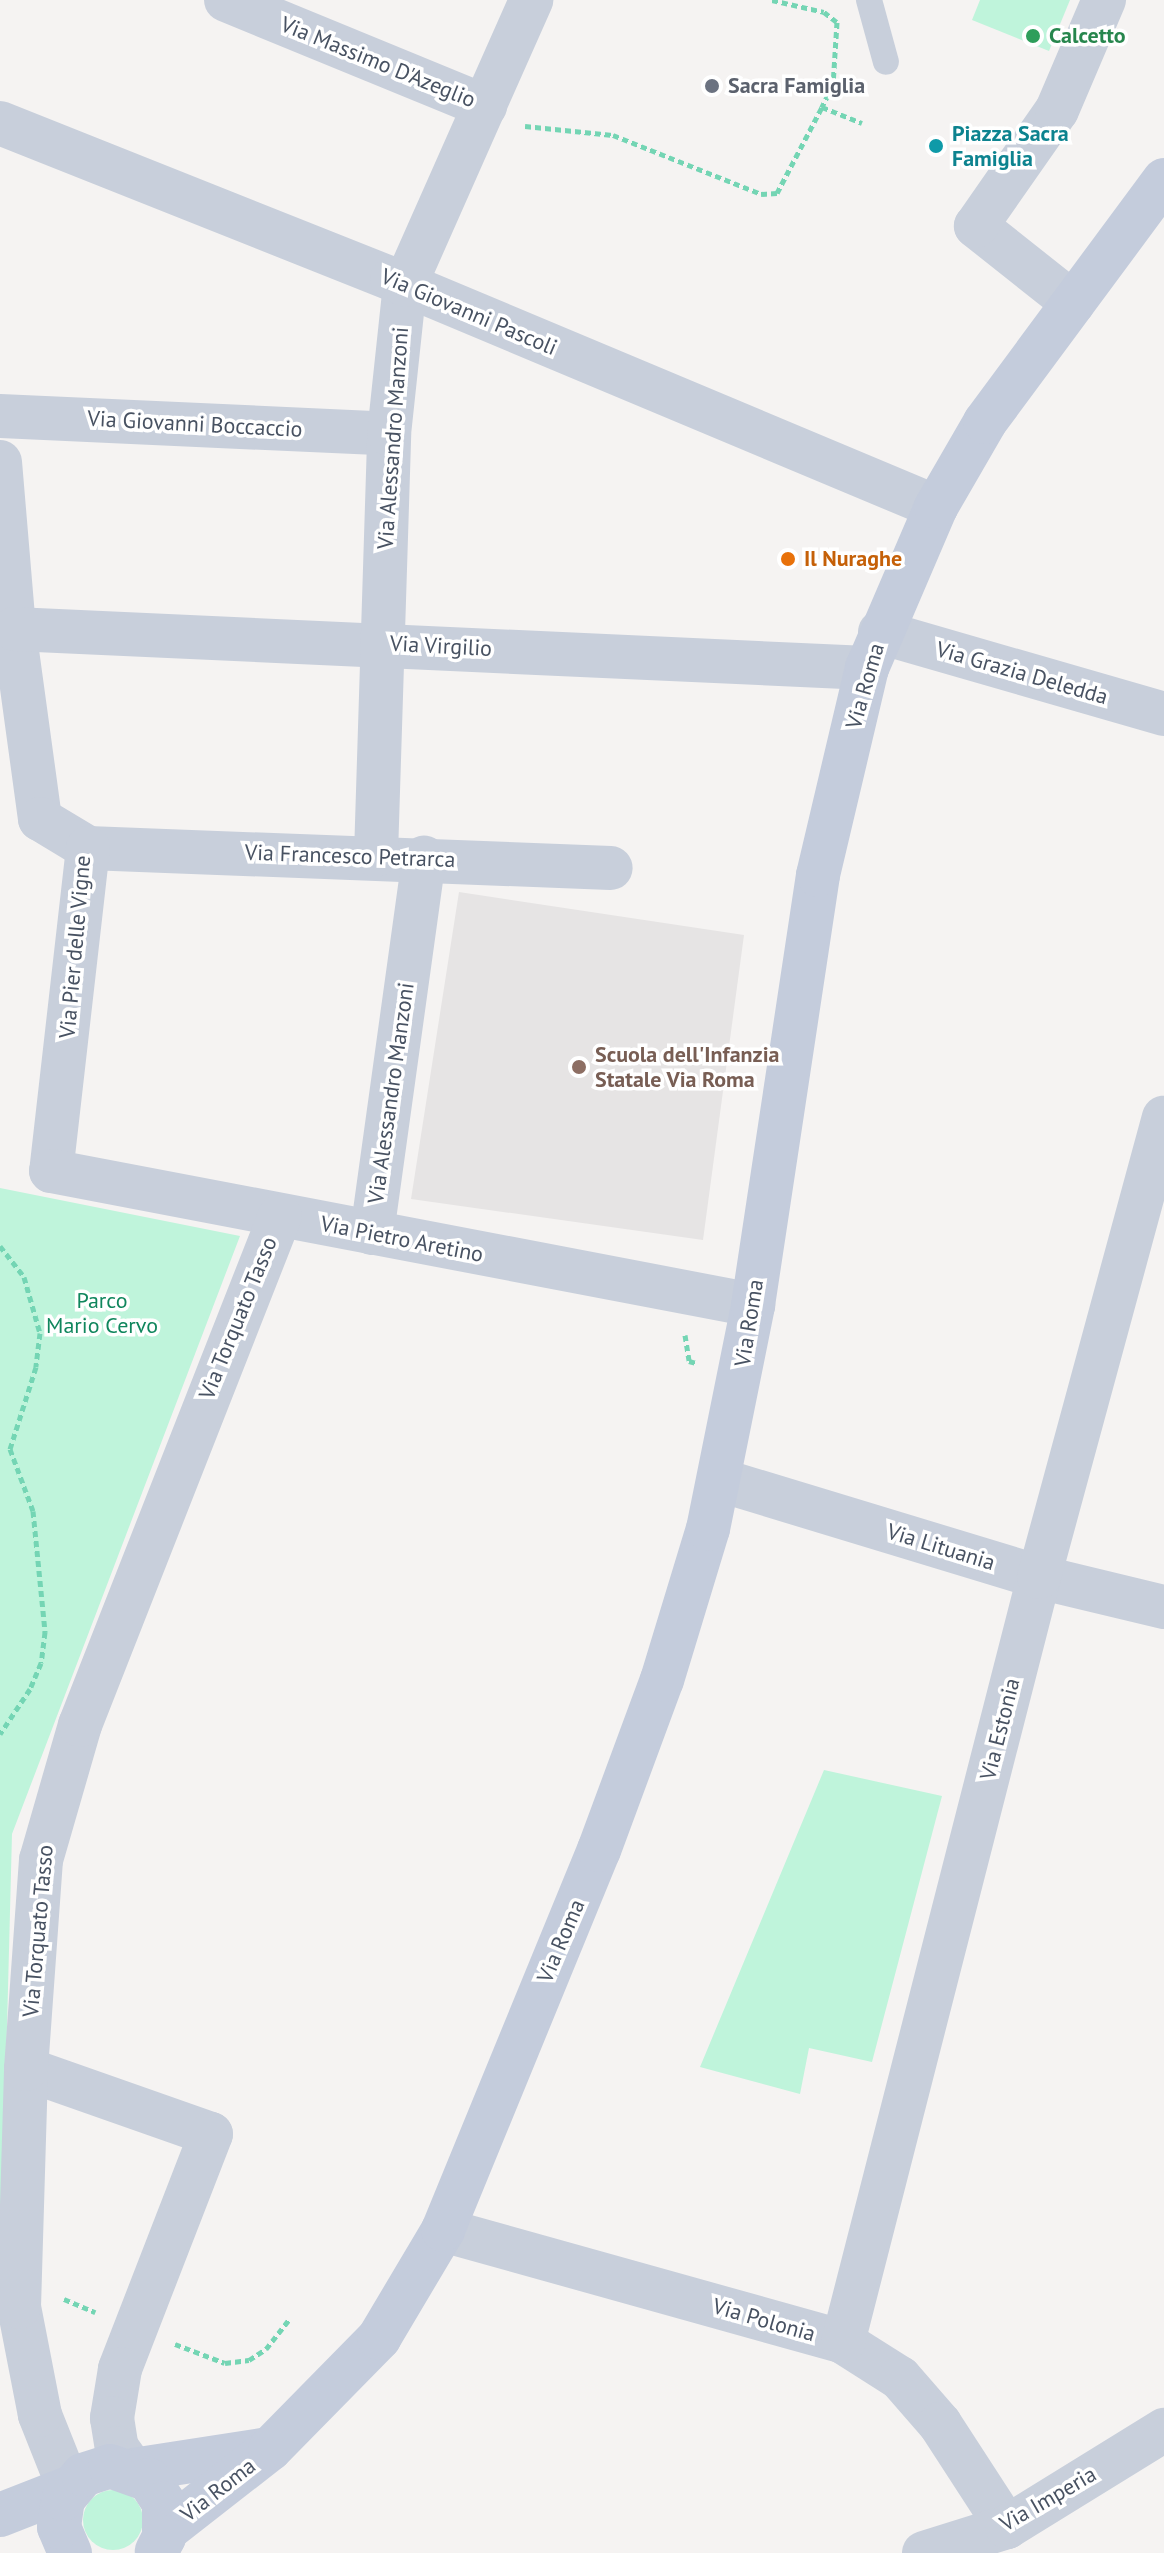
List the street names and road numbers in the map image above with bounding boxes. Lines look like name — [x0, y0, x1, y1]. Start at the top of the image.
street label: Via Massimo D'Azeglio — [277, 11, 479, 113]
street label: Via Giovanni Pascoli — [377, 263, 561, 361]
street label: Via Alessandro Manzoni — [372, 326, 414, 550]
street label: Via Giovanni Boccaccio — [87, 405, 303, 443]
street label: Via Virgilio — [389, 630, 493, 662]
street label: Via Grazia Deledda — [933, 636, 1111, 710]
street label: Via Roma — [840, 640, 890, 732]
street label: Via Francesco Petrarca — [244, 839, 456, 873]
street label: Via Pier delle Vigne — [54, 854, 96, 1040]
street label: Via Alessandro Manzoni — [362, 980, 420, 1206]
street label: Via Pietro Aretino — [318, 1210, 486, 1268]
street label: Via Torquato Tasso — [193, 1232, 283, 1404]
street label: Via Roma — [729, 1278, 769, 1368]
street label: Via Lituania — [884, 1518, 998, 1576]
street label: Via Estonia — [975, 1675, 1025, 1783]
street label: Via Torquato Tasso — [17, 1843, 59, 2019]
street label: Via Roma — [532, 1895, 590, 1987]
street label: Via Polonia — [710, 2293, 818, 2347]
street label: Via Roma — [175, 2453, 261, 2527]
street label: Via Imperia — [995, 2461, 1101, 2537]

